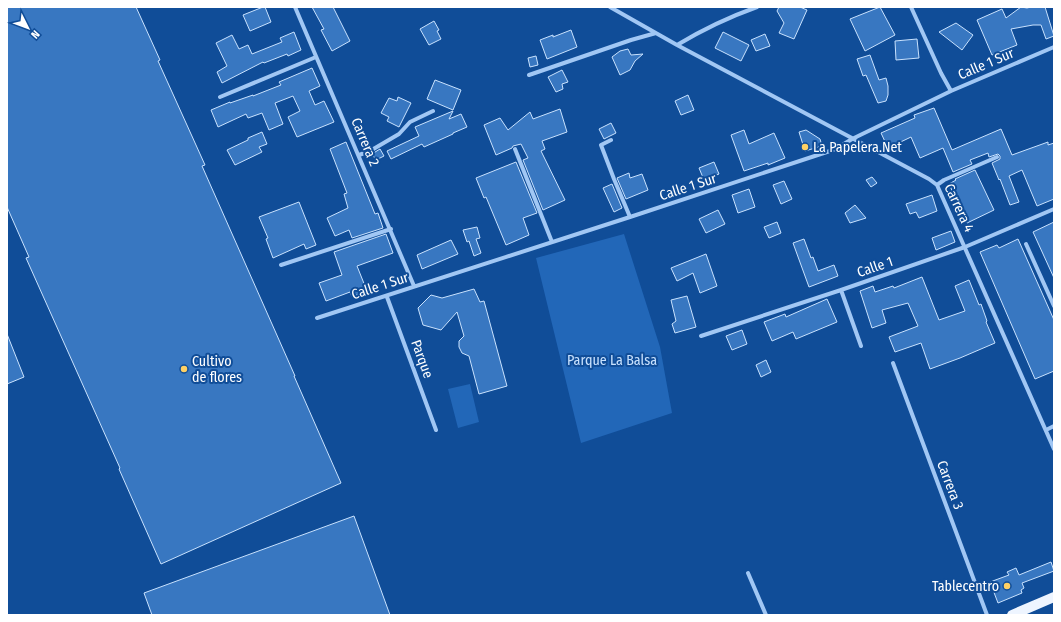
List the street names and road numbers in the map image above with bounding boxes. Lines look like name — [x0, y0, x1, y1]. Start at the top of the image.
street label: Calle 1 Sur — [955, 45, 1017, 83]
street label: Carrera 2 — [347, 115, 383, 169]
street label: Calle 1 Sur — [657, 170, 719, 204]
street label: Carrera 4 — [940, 181, 978, 235]
street label: Calle 1 — [855, 253, 895, 281]
street label: Calle 1 Sur — [349, 269, 411, 303]
street label: Parque — [407, 337, 437, 381]
street label: Carrera 3 — [933, 458, 967, 512]

